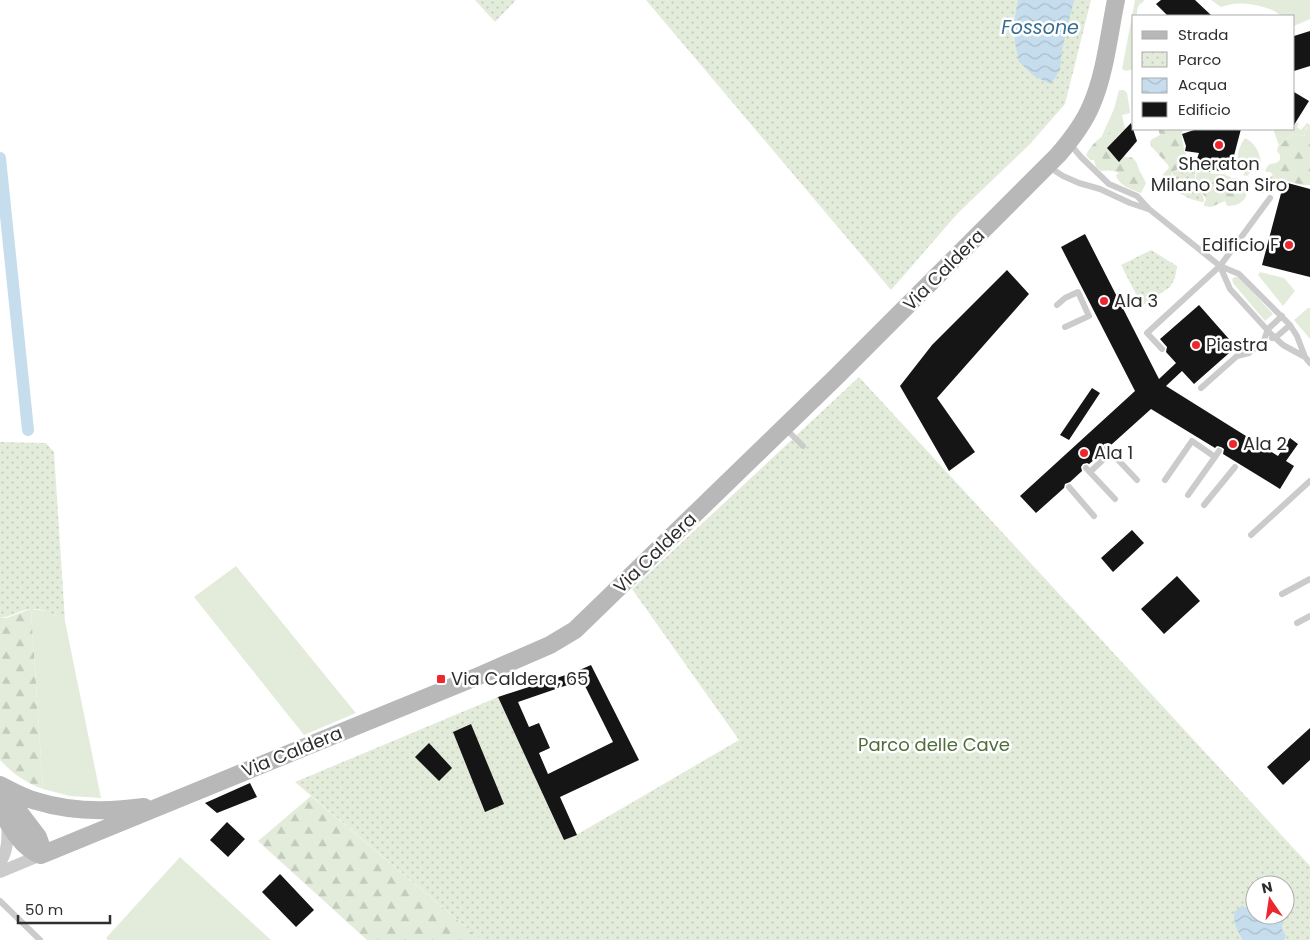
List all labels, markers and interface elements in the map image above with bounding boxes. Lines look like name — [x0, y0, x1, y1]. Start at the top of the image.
water label: Fossone — [1001, 14, 1079, 41]
legend — [1132, 15, 1295, 130]
text: Strada — [1178, 24, 1228, 45]
text: Parco — [1178, 49, 1221, 70]
text: Acqua — [1178, 74, 1227, 95]
text: Edificio — [1178, 99, 1231, 120]
marker: Sheraton Milano San Siro — [1213, 139, 1225, 151]
place label: Sheraton Milano San Siro — [1151, 151, 1287, 197]
street label: Via Caldera — [897, 223, 990, 316]
place label: Edificio F — [1202, 232, 1279, 257]
marker: Edificio F — [1283, 239, 1295, 251]
place label: Ala 3 — [1114, 288, 1158, 313]
marker: Ala 3 — [1098, 295, 1110, 307]
place label: Piastra — [1206, 332, 1268, 357]
marker: Piastra — [1190, 339, 1202, 351]
place label: Ala 2 — [1243, 431, 1287, 456]
marker: Ala 2 — [1227, 438, 1239, 450]
place label: Ala 1 — [1094, 440, 1133, 465]
marker: Ala 1 — [1078, 447, 1090, 459]
street label: Via Caldera — [608, 507, 702, 599]
place label: Via Caldera, 65 — [451, 666, 588, 691]
marker: Via Caldera, 65 — [435, 673, 447, 685]
street label: Via Caldera — [238, 720, 346, 783]
park label: Parco delle Cave — [858, 732, 1010, 757]
north arrow — [1245, 875, 1295, 925]
text: N — [1260, 876, 1274, 898]
scale bar — [18, 892, 110, 924]
text: 50 m — [25, 899, 63, 920]

